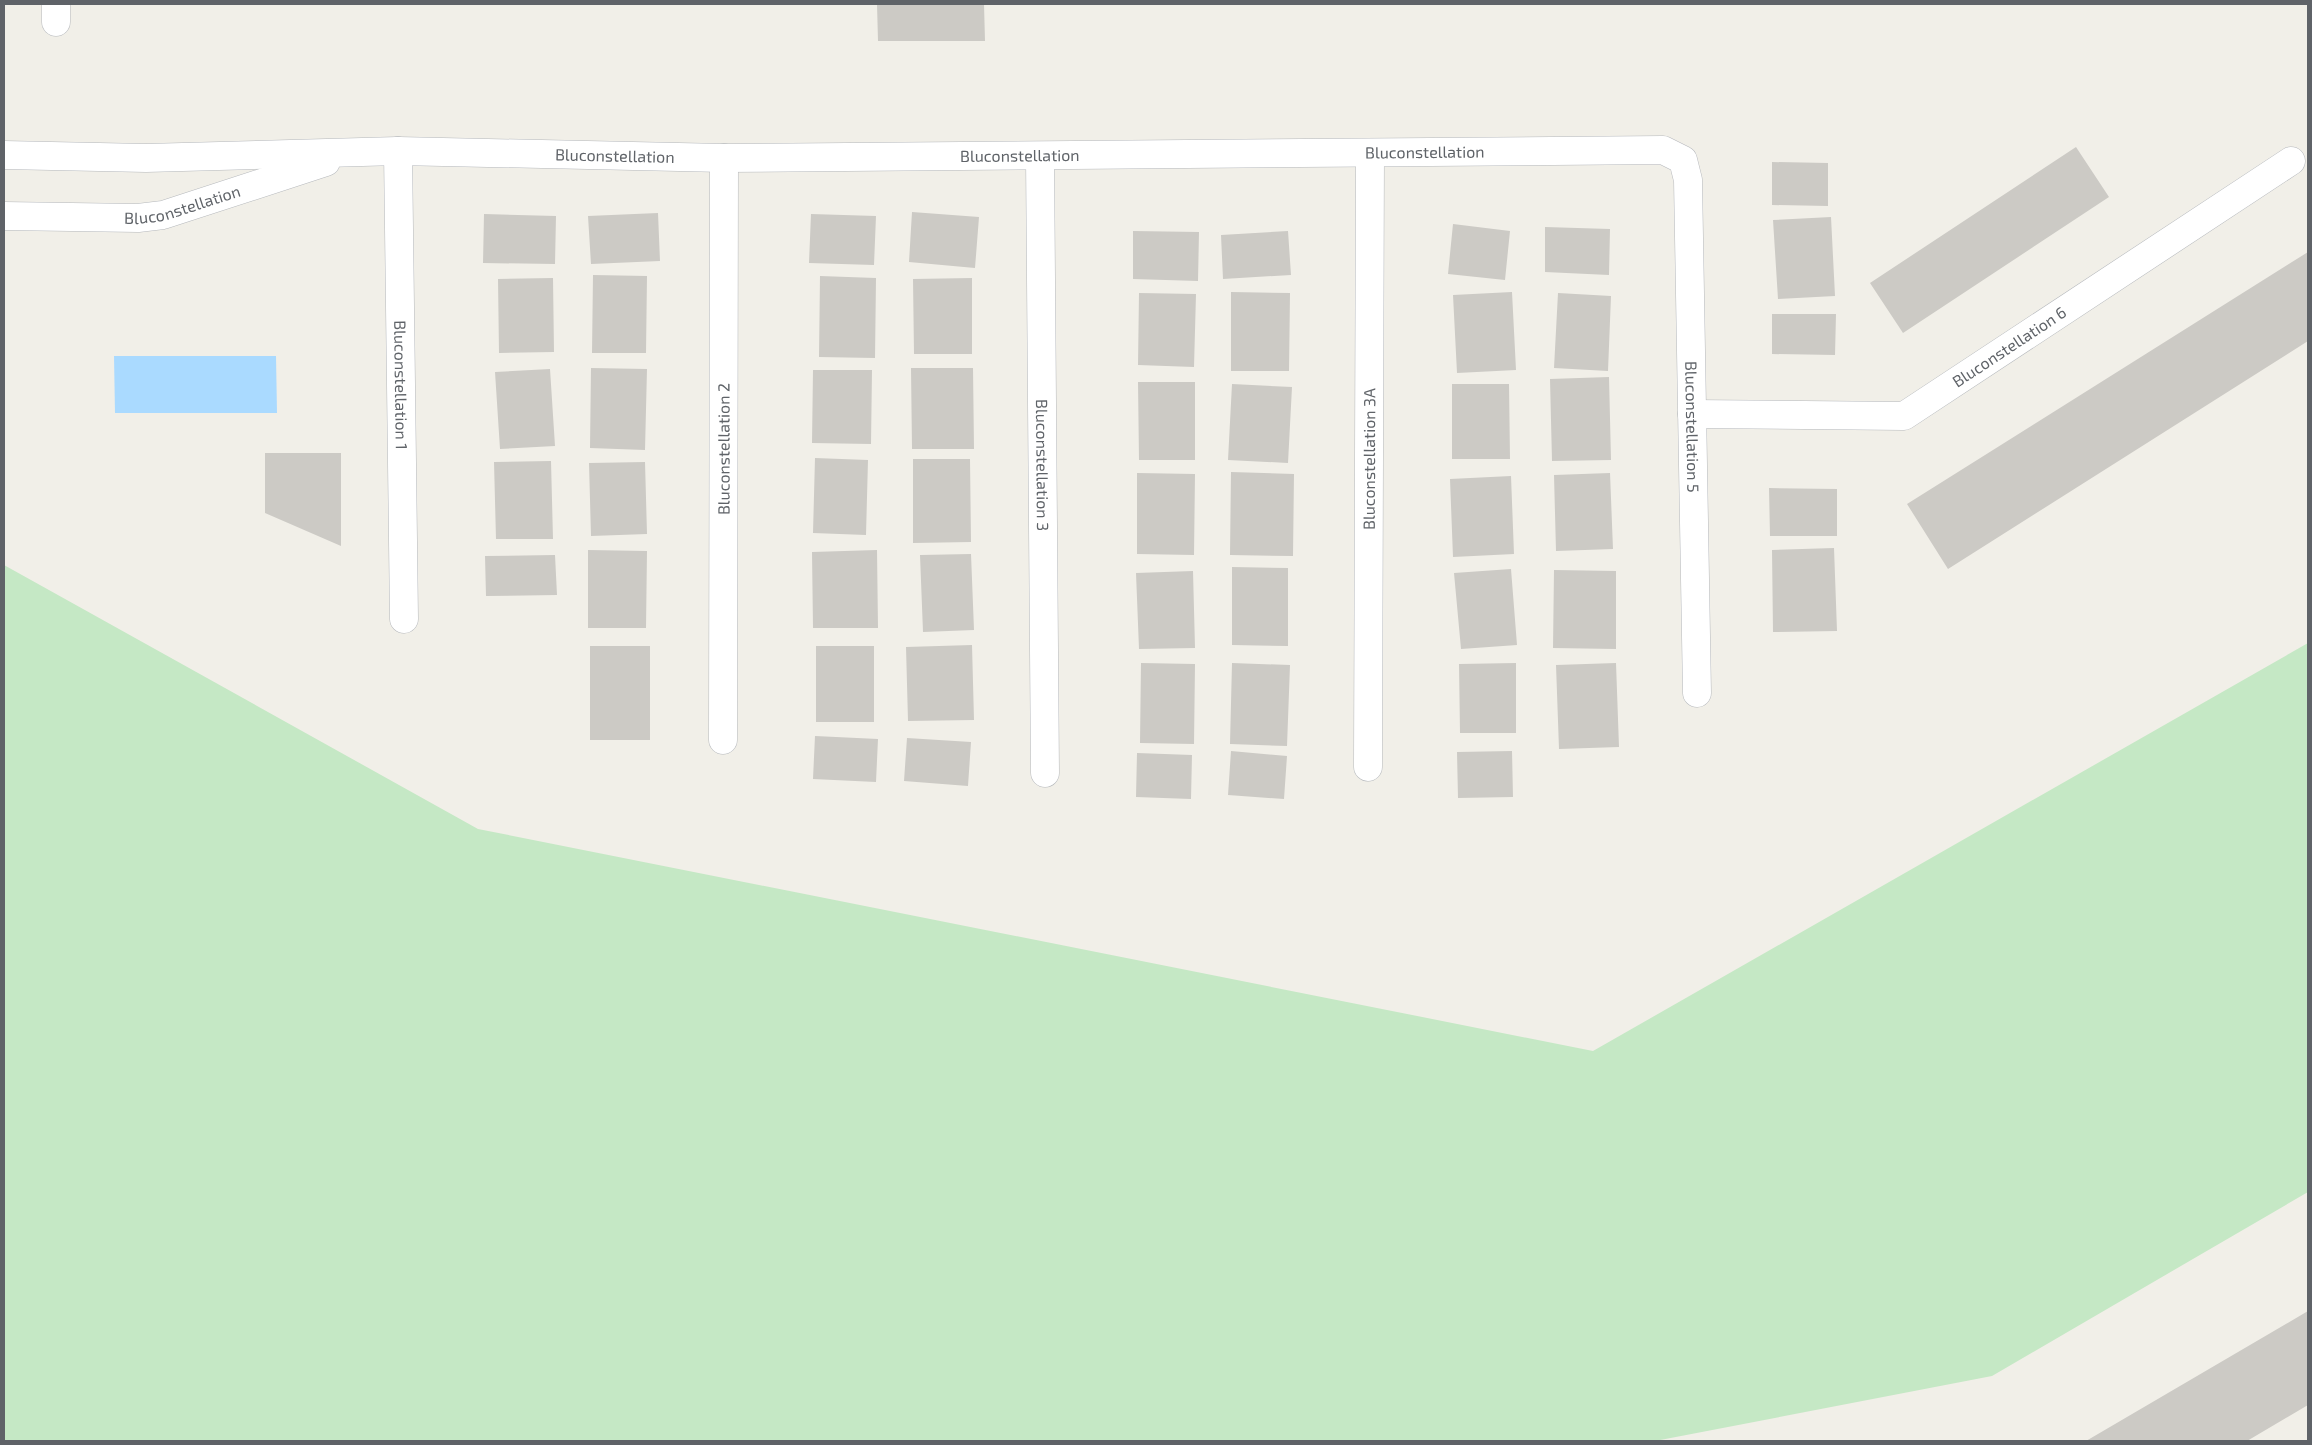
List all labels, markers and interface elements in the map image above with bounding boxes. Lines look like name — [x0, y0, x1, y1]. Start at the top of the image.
street label: Bluconstellation — [1365, 142, 1485, 162]
street label: Bluconstellation — [555, 144, 675, 166]
street label: Bluconstellation — [960, 145, 1080, 165]
street label: Bluconstellation — [124, 181, 242, 227]
street label: Bluconstellation 6 — [1948, 302, 2069, 391]
street label: Bluconstellation 1 — [391, 320, 412, 450]
street label: Bluconstellation 5 — [1682, 361, 1703, 493]
street label: Bluconstellation 2 — [713, 383, 733, 515]
street label: Bluconstellation 3A — [1359, 388, 1378, 530]
street label: Bluconstellation 3 — [1033, 399, 1053, 531]

